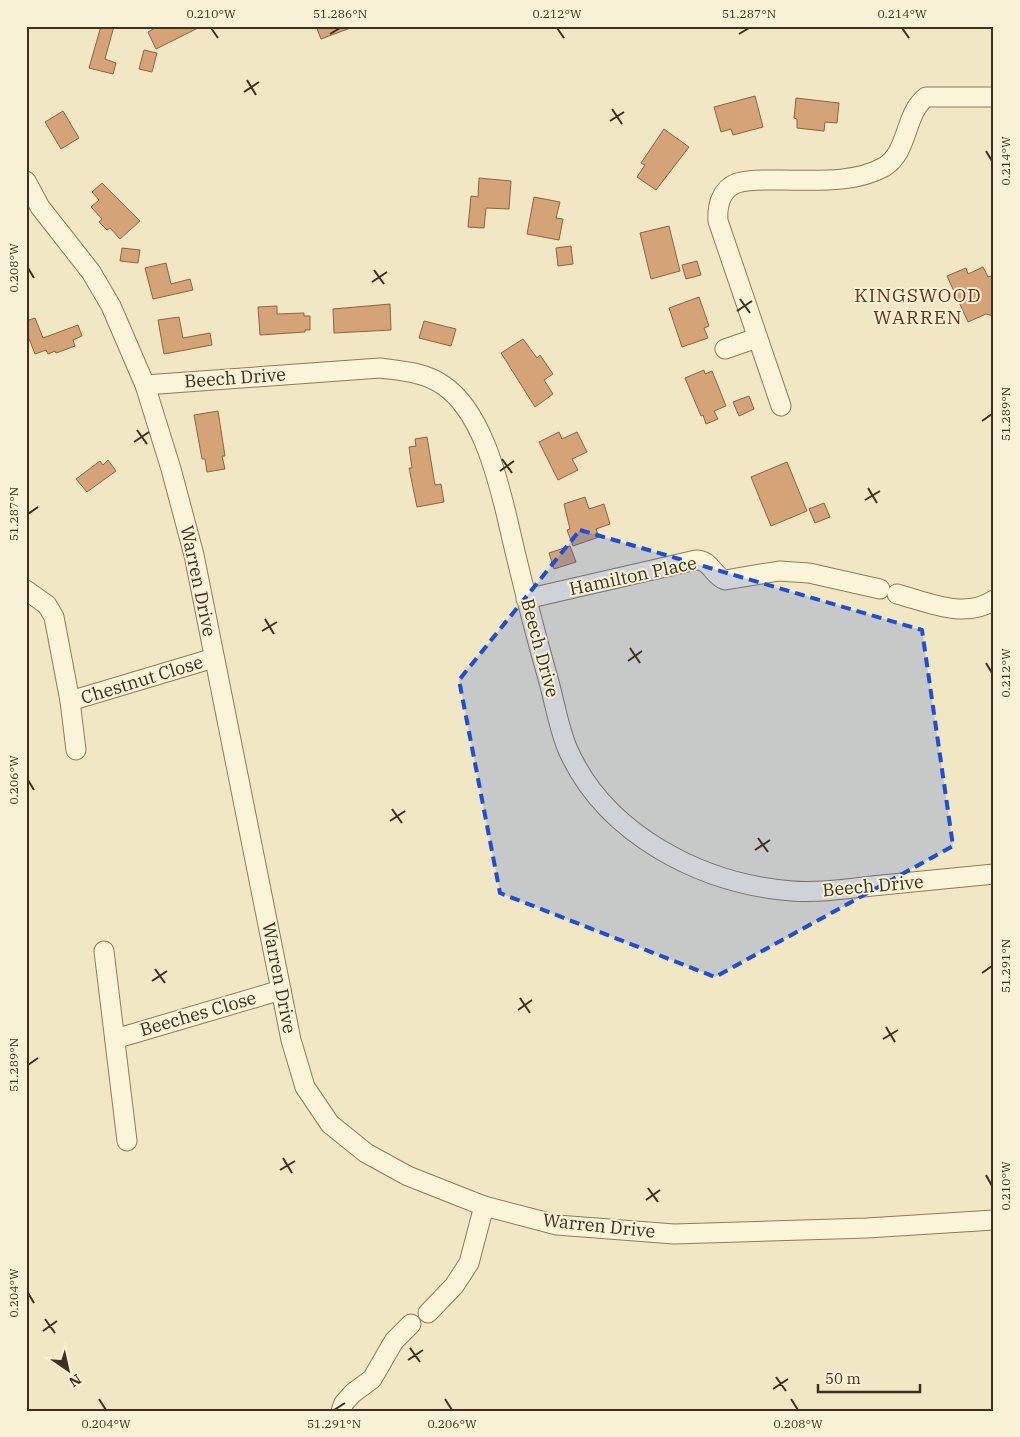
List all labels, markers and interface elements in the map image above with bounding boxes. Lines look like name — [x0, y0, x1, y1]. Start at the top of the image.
text: 0.210°W — [186, 6, 236, 21]
text: 51.286°N — [313, 6, 367, 21]
text: 0.212°W — [532, 6, 582, 21]
text: 51.287°N — [722, 6, 776, 21]
text: 0.214°W — [877, 6, 927, 21]
text: 0.214°W — [998, 136, 1013, 186]
text: 0.208°W — [6, 243, 21, 293]
district label: KINGSWOOD WARREN — [854, 283, 982, 329]
street label: Beech Drive — [184, 362, 286, 393]
text: 51.289°N — [998, 387, 1013, 441]
text: 51.287°N — [6, 487, 21, 541]
street label: Warren Drive — [176, 523, 221, 638]
street label: Hamilton Place — [567, 551, 699, 600]
street label: Beech Drive — [516, 596, 565, 700]
text: 0.212°W — [998, 648, 1013, 698]
street label: Chestnut Close — [78, 650, 206, 709]
text: 0.206°W — [6, 755, 21, 805]
street label: Beech Drive — [821, 870, 925, 901]
street label: Warren Drive — [257, 920, 302, 1036]
text: 51.291°N — [998, 939, 1013, 993]
street label: Beeches Close — [137, 986, 259, 1041]
text: 51.289°N — [6, 1038, 21, 1092]
text: 0.210°W — [998, 1161, 1013, 1211]
street label: Warren Drive — [542, 1208, 656, 1243]
text: 0.204°W — [6, 1268, 21, 1318]
north arrow — [42, 1344, 92, 1394]
scale bar — [818, 1362, 920, 1394]
text: 50 m — [825, 1369, 861, 1388]
text: N — [66, 1370, 85, 1391]
text: 0.204°W — [81, 1416, 131, 1431]
text: 51.291°N — [307, 1416, 361, 1431]
text: 0.206°W — [427, 1416, 477, 1431]
text: 0.208°W — [773, 1416, 823, 1431]

